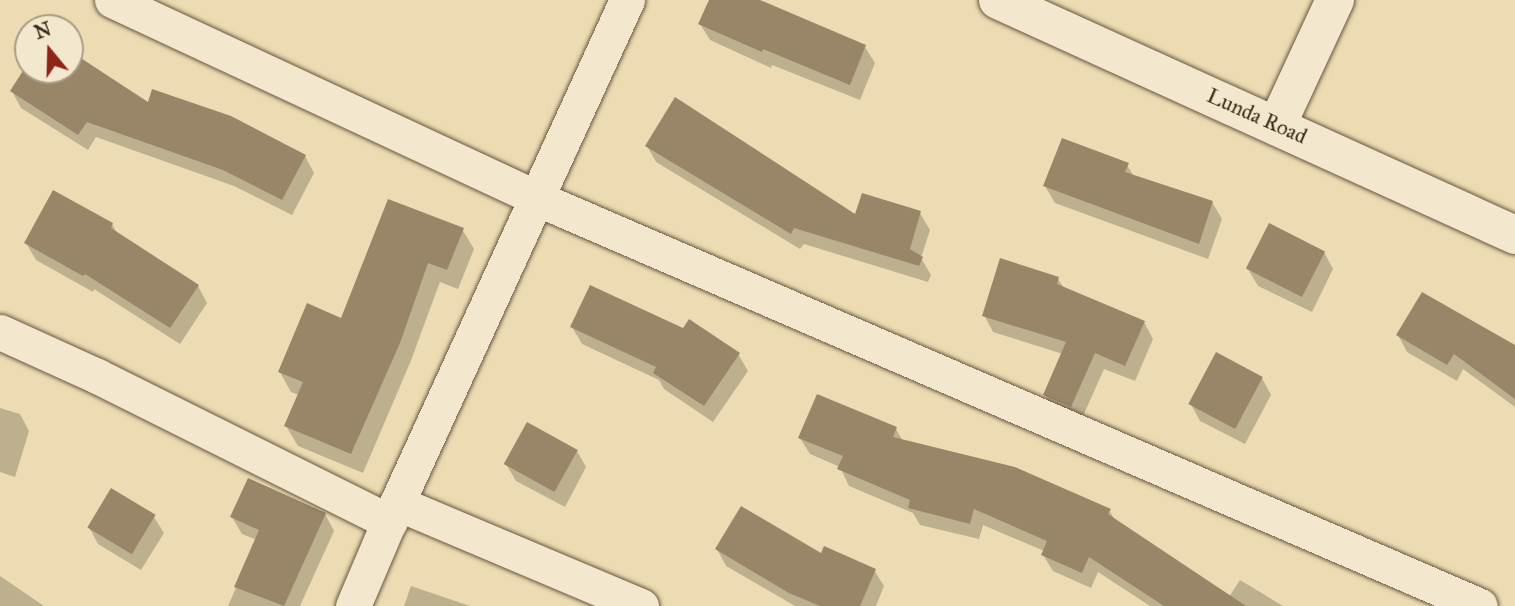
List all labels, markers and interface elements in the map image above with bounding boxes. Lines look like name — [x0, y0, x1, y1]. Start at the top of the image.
north arrow — [14, 14, 84, 84]
text: N — [31, 17, 54, 44]
street label: Lunda Road — [1203, 83, 1311, 149]

